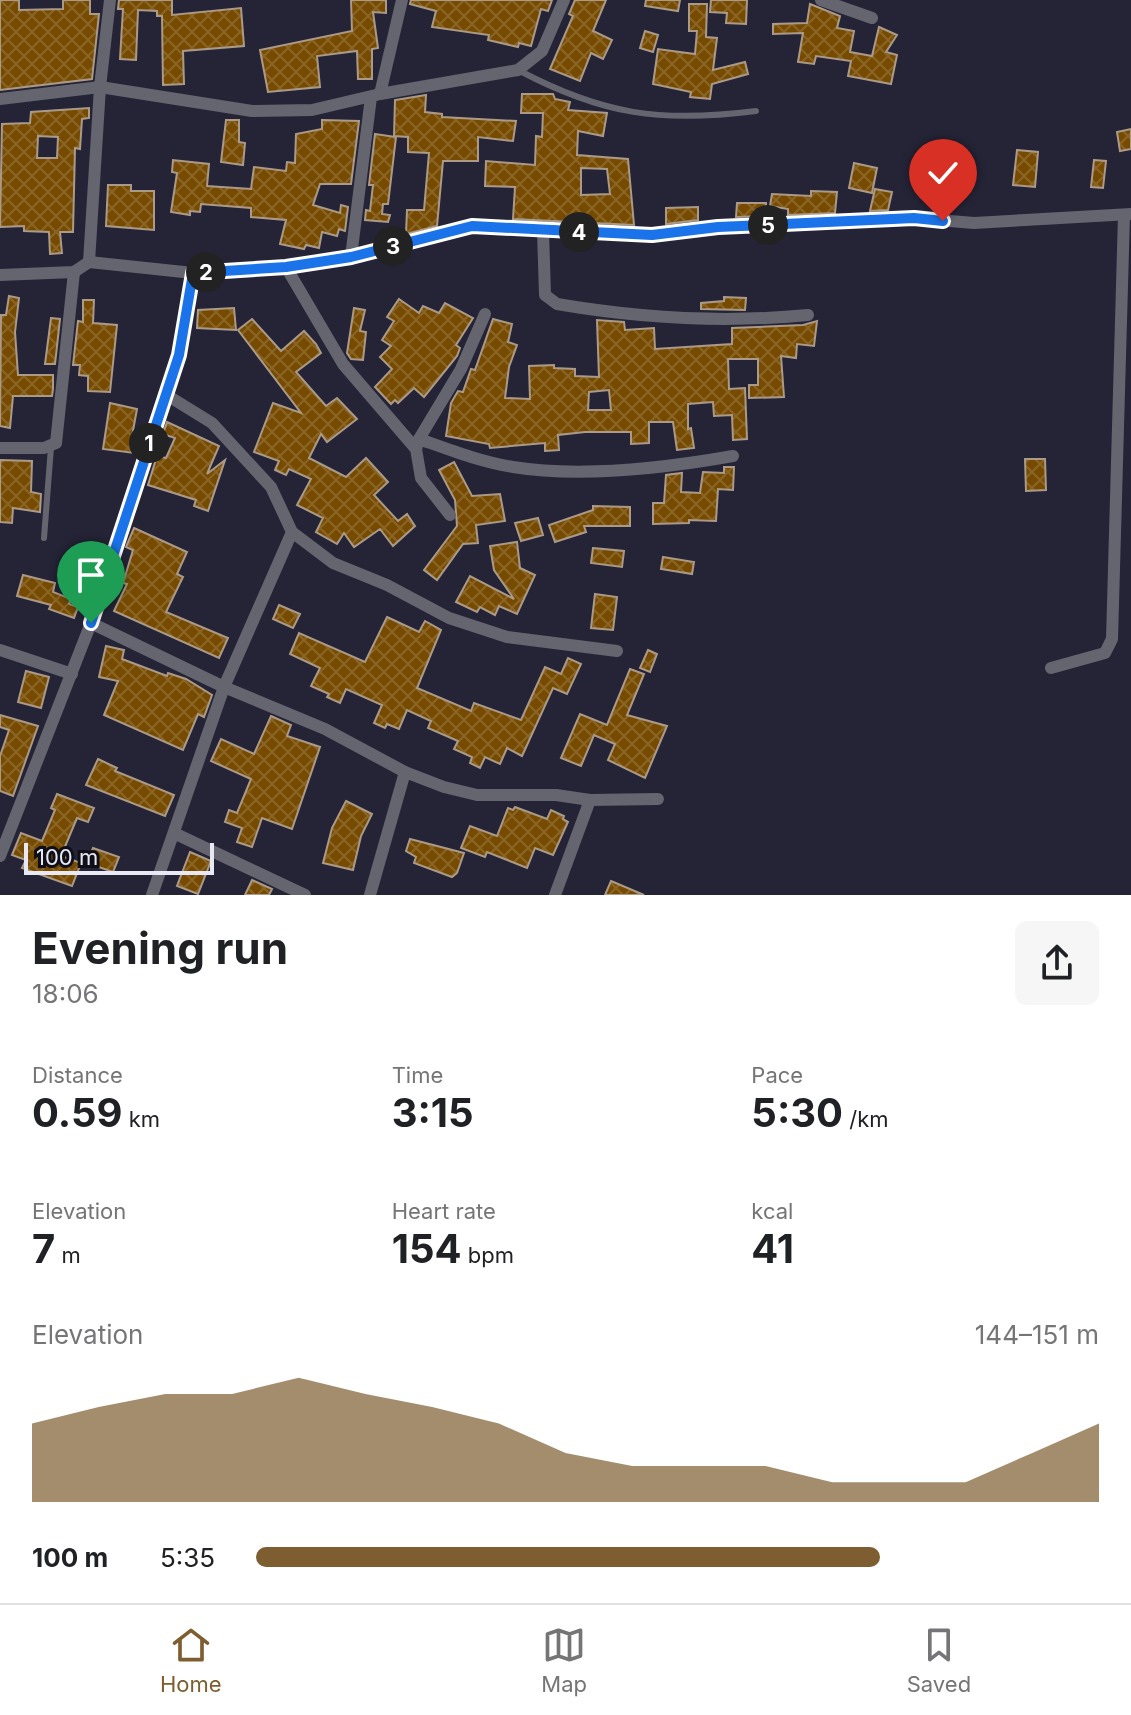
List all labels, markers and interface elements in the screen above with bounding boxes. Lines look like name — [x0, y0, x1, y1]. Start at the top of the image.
pin — [909, 139, 977, 221]
icon: check — [921, 151, 965, 195]
pin: 5 — [748, 205, 788, 245]
pin: 4 — [559, 212, 599, 252]
text: 5 — [761, 212, 775, 238]
text: 4 — [572, 219, 586, 245]
pin: 3 — [373, 226, 413, 266]
text: 3 — [386, 233, 400, 259]
pin: 2 — [186, 252, 226, 292]
text: 2 — [199, 259, 213, 285]
pin: 1 — [129, 423, 169, 463]
text: 1 — [144, 430, 154, 456]
pin — [57, 541, 125, 623]
icon: arrive — [69, 553, 113, 597]
scale bar — [24, 839, 214, 875]
text: 100 m — [36, 844, 98, 870]
text: Evening run — [32, 921, 288, 975]
button: share — [1015, 921, 1099, 1005]
text: 18:06 — [32, 978, 99, 1009]
text: Distance — [32, 1062, 123, 1088]
text: Time — [392, 1062, 443, 1088]
text: Pace — [751, 1062, 803, 1088]
text: 0.59 — [32, 1088, 122, 1137]
text: 3:15 — [392, 1088, 474, 1137]
text: 5:30 — [751, 1088, 843, 1137]
text: km — [122, 1106, 160, 1132]
text: /km — [843, 1106, 889, 1132]
text: Elevation — [32, 1198, 126, 1224]
text: Heart rate — [392, 1198, 496, 1224]
text: kcal — [751, 1198, 793, 1224]
text: 7 — [32, 1224, 55, 1273]
text: 154 — [392, 1224, 462, 1273]
text: 41 — [751, 1224, 794, 1273]
text: m — [55, 1242, 81, 1268]
text: bpm — [462, 1242, 514, 1268]
text: Elevation — [32, 1319, 143, 1350]
text: 144–151 m — [975, 1319, 1099, 1350]
text: 100 m — [32, 1542, 108, 1573]
text: 5:35 — [160, 1542, 215, 1573]
tab: Home — [160, 1623, 222, 1697]
tab: Map — [541, 1623, 587, 1697]
tab: Saved — [907, 1623, 971, 1697]

